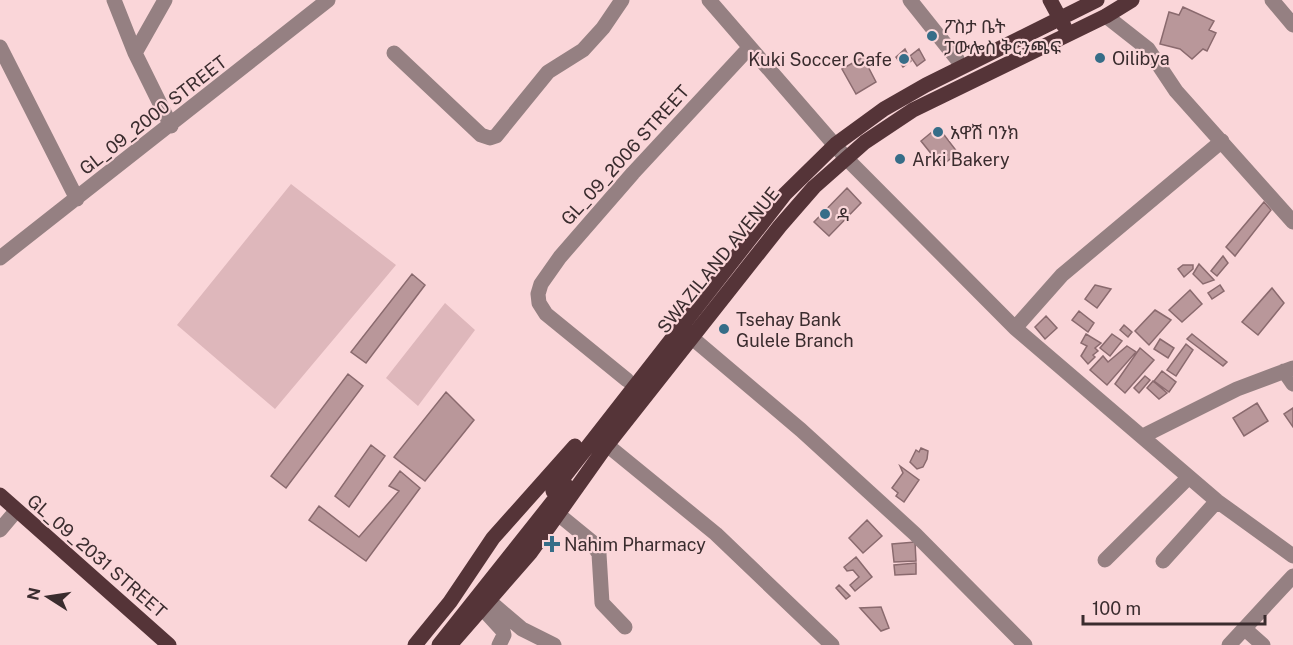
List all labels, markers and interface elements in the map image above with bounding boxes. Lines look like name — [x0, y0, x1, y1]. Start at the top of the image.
place label: ፖስታ ቤት ፓውሎስ ቅርንጫፍ — [944, 16, 1061, 58]
marker: ፖስታ ቤት ፓውሎስ ቅርንጫፍ — [925, 29, 939, 43]
place label: Oilibya — [1112, 48, 1170, 69]
place label: Kuki Soccer Cafe — [748, 49, 892, 70]
street label: GL_09_2000 STREET — [75, 51, 231, 179]
marker: Oilibya — [1093, 51, 1107, 65]
marker: Kuki Soccer Cafe — [897, 52, 911, 66]
street label: GL_09_2006 STREET — [557, 81, 694, 229]
place label: አዋሽ ባንክ — [950, 122, 1019, 143]
marker: አዋሽ ባንክ — [931, 125, 945, 139]
place label: Arki Bakery — [912, 149, 1010, 170]
marker: Arki Bakery — [893, 152, 907, 166]
street label: SWAZILAND AVENUE — [653, 183, 783, 337]
place label: ዳ — [837, 204, 850, 225]
marker: ዳ — [818, 207, 832, 221]
place label: Tsehay Bank Gulele Branch — [736, 309, 854, 351]
marker: Tsehay Bank Gulele Branch — [717, 322, 731, 336]
street label: GL_09_2031 STREET — [23, 490, 171, 622]
place label: Nahim Pharmacy — [564, 534, 706, 555]
marker: Nahim Pharmacy — [545, 537, 559, 551]
north arrow — [18, 567, 78, 627]
text: N — [23, 586, 44, 602]
scale bar — [1083, 588, 1264, 626]
text: 100 m — [1092, 598, 1141, 619]

